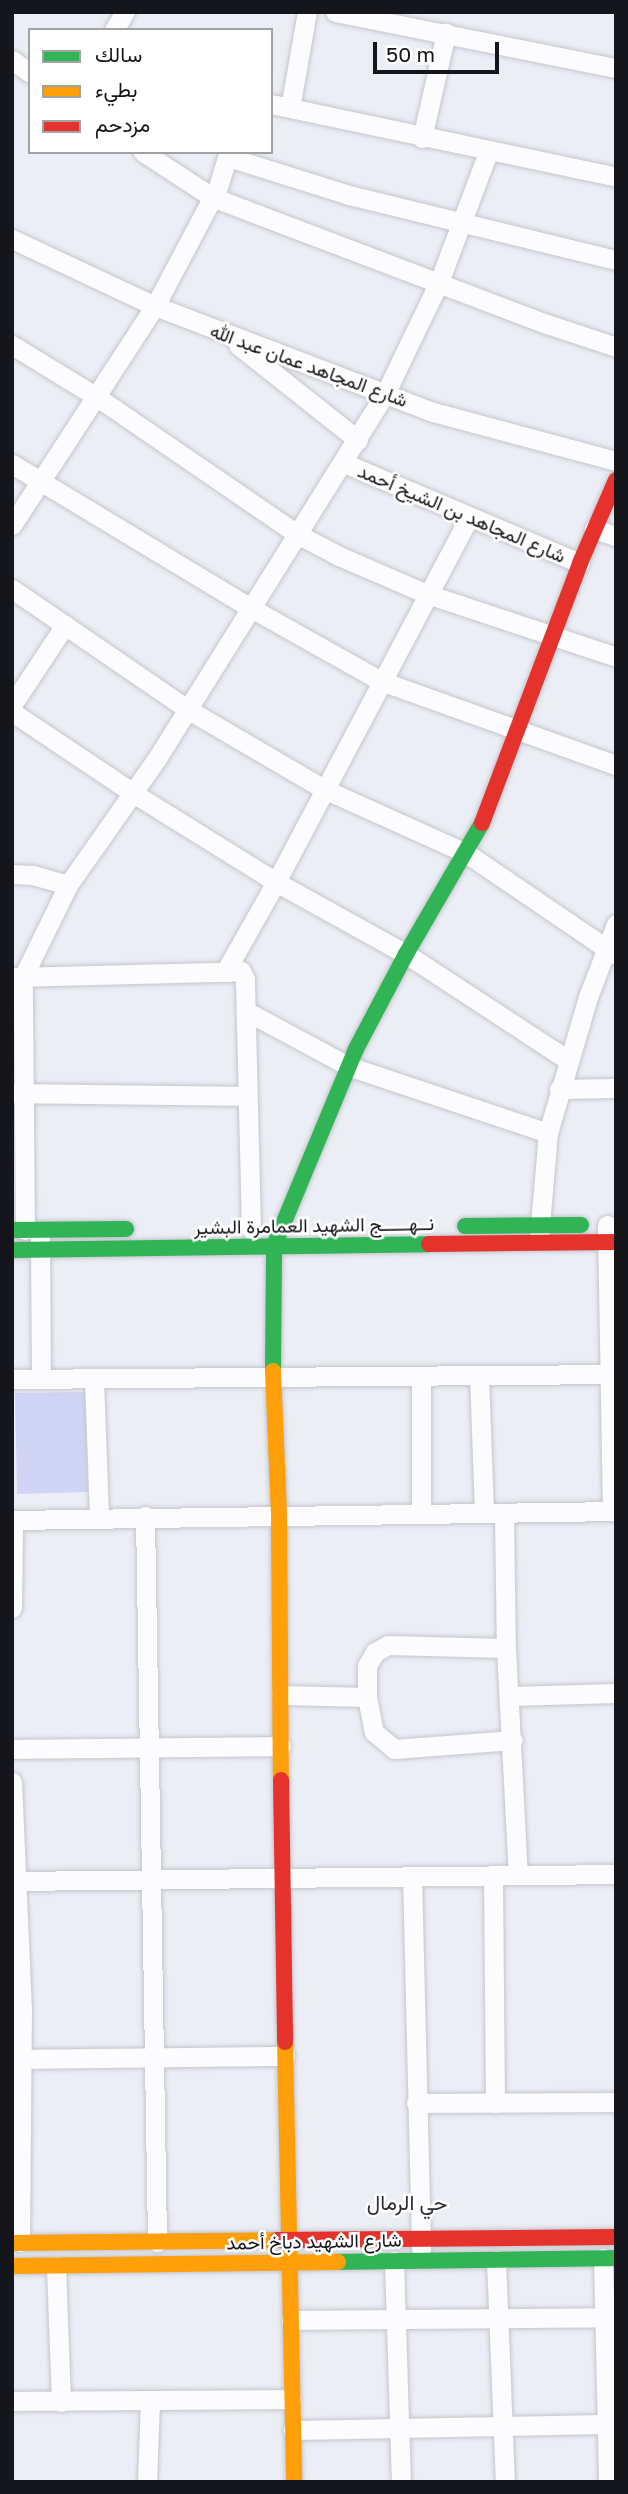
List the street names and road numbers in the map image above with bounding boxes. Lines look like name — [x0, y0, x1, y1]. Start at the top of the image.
street label: شارع المجاهد عمان عبد الله — [207, 319, 411, 411]
street label: شارع المجاهد بن الشيخ أحمد — [355, 459, 569, 567]
street label: نــهـــــج الشهيد العمامرة البشير — [194, 1212, 434, 1238]
street label: شارع الشهيد دباخ أحمد — [226, 2228, 402, 2254]

